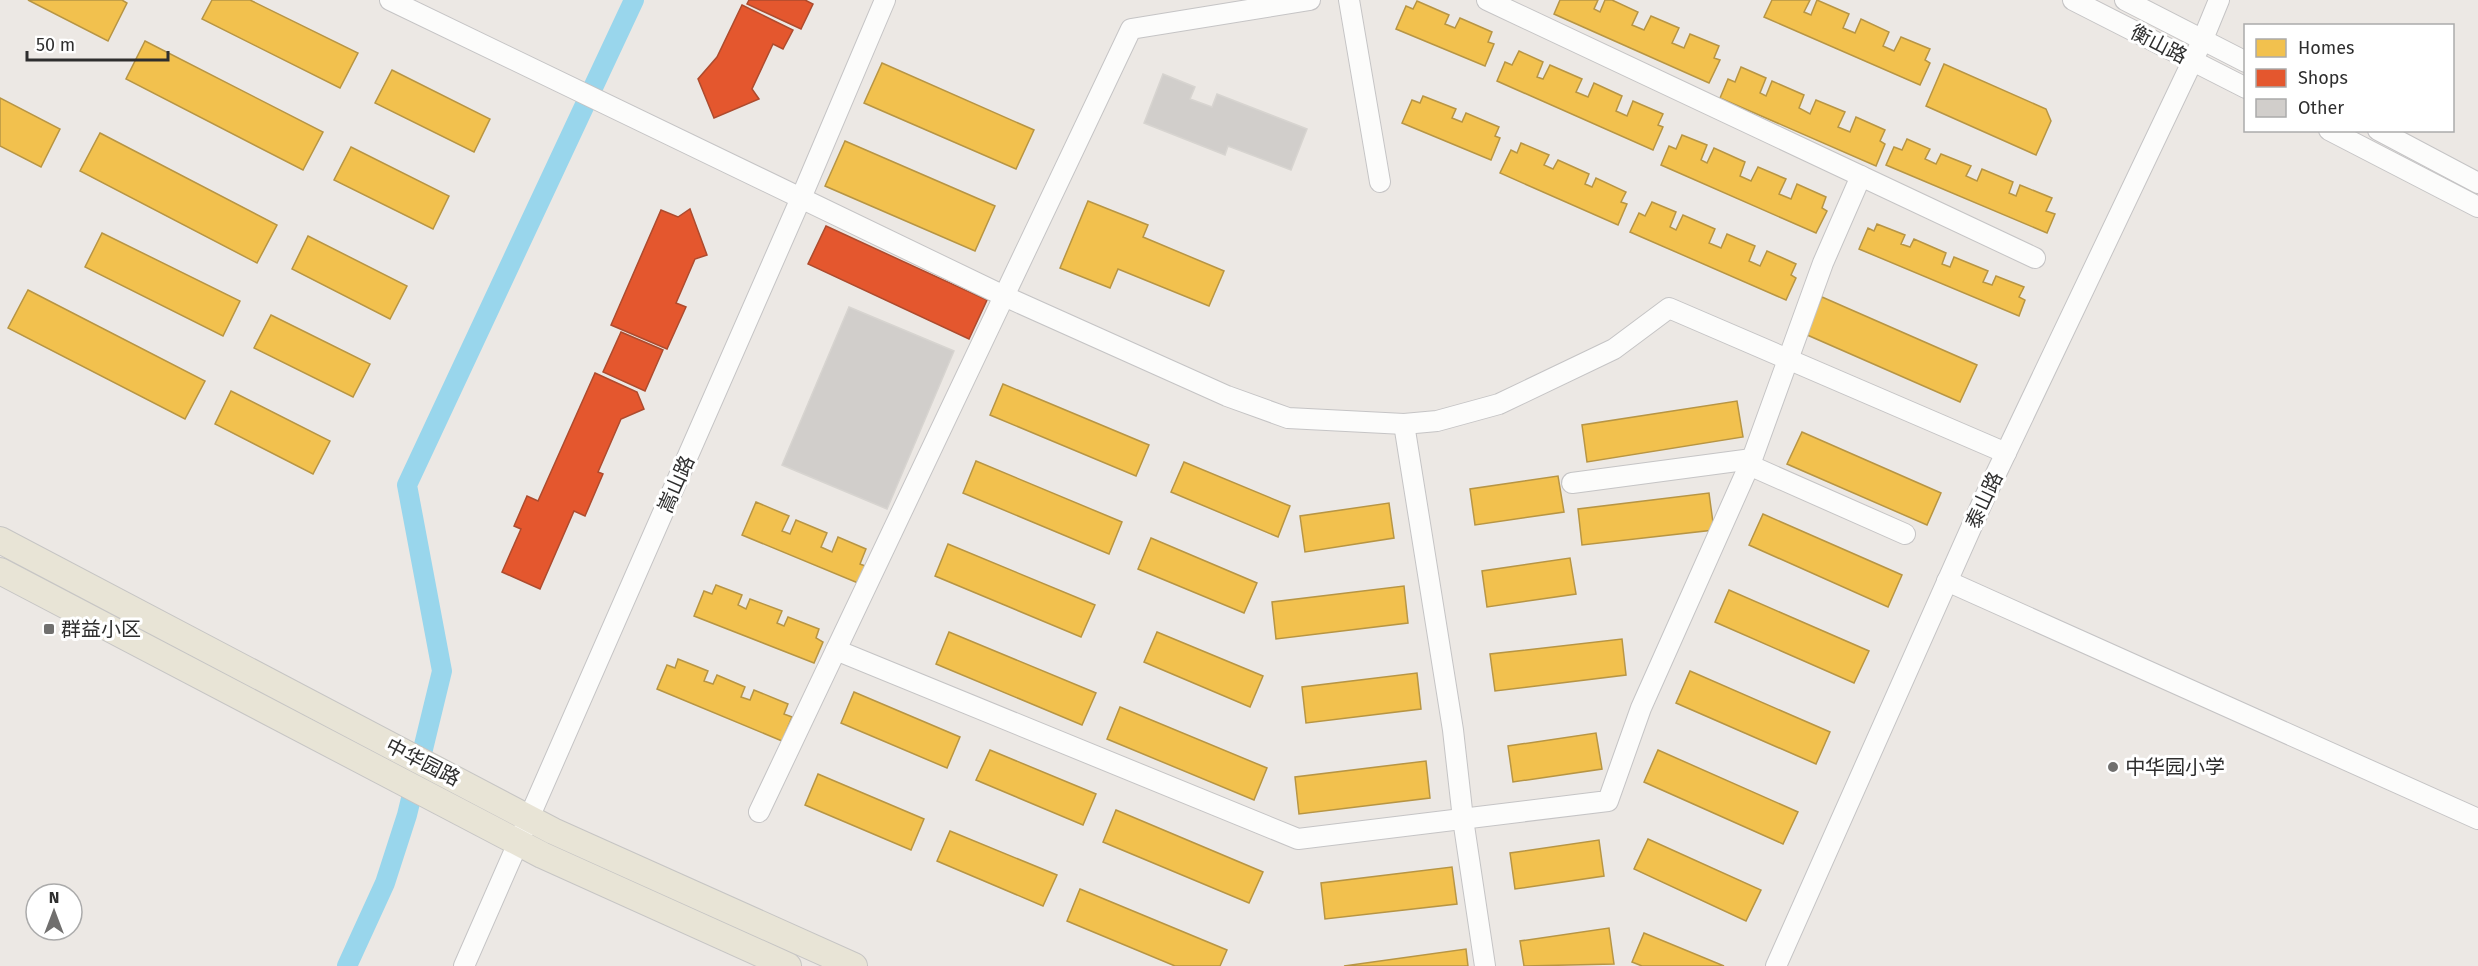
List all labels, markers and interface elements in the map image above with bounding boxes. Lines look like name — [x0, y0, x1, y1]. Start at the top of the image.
street label: 衡山路 — [2127, 20, 2191, 68]
scale bar — [27, 24, 168, 62]
legend — [2244, 24, 2454, 132]
text: 50 m — [36, 34, 75, 56]
text: Homes — [2298, 37, 2354, 59]
text: Shops — [2298, 67, 2348, 89]
text: Other — [2298, 97, 2344, 119]
street label: 嵩山路 — [653, 452, 699, 516]
street label: 泰山路 — [1960, 468, 2008, 532]
place label: 群益小区 — [61, 617, 141, 641]
marker: 群益小区 — [42, 622, 56, 636]
street label: 中华园路 — [382, 733, 464, 791]
place label: 中华园小学 — [2125, 755, 2225, 779]
marker: 中华园小学 — [2106, 760, 2120, 774]
north arrow — [24, 882, 84, 942]
text: N — [49, 888, 59, 907]

